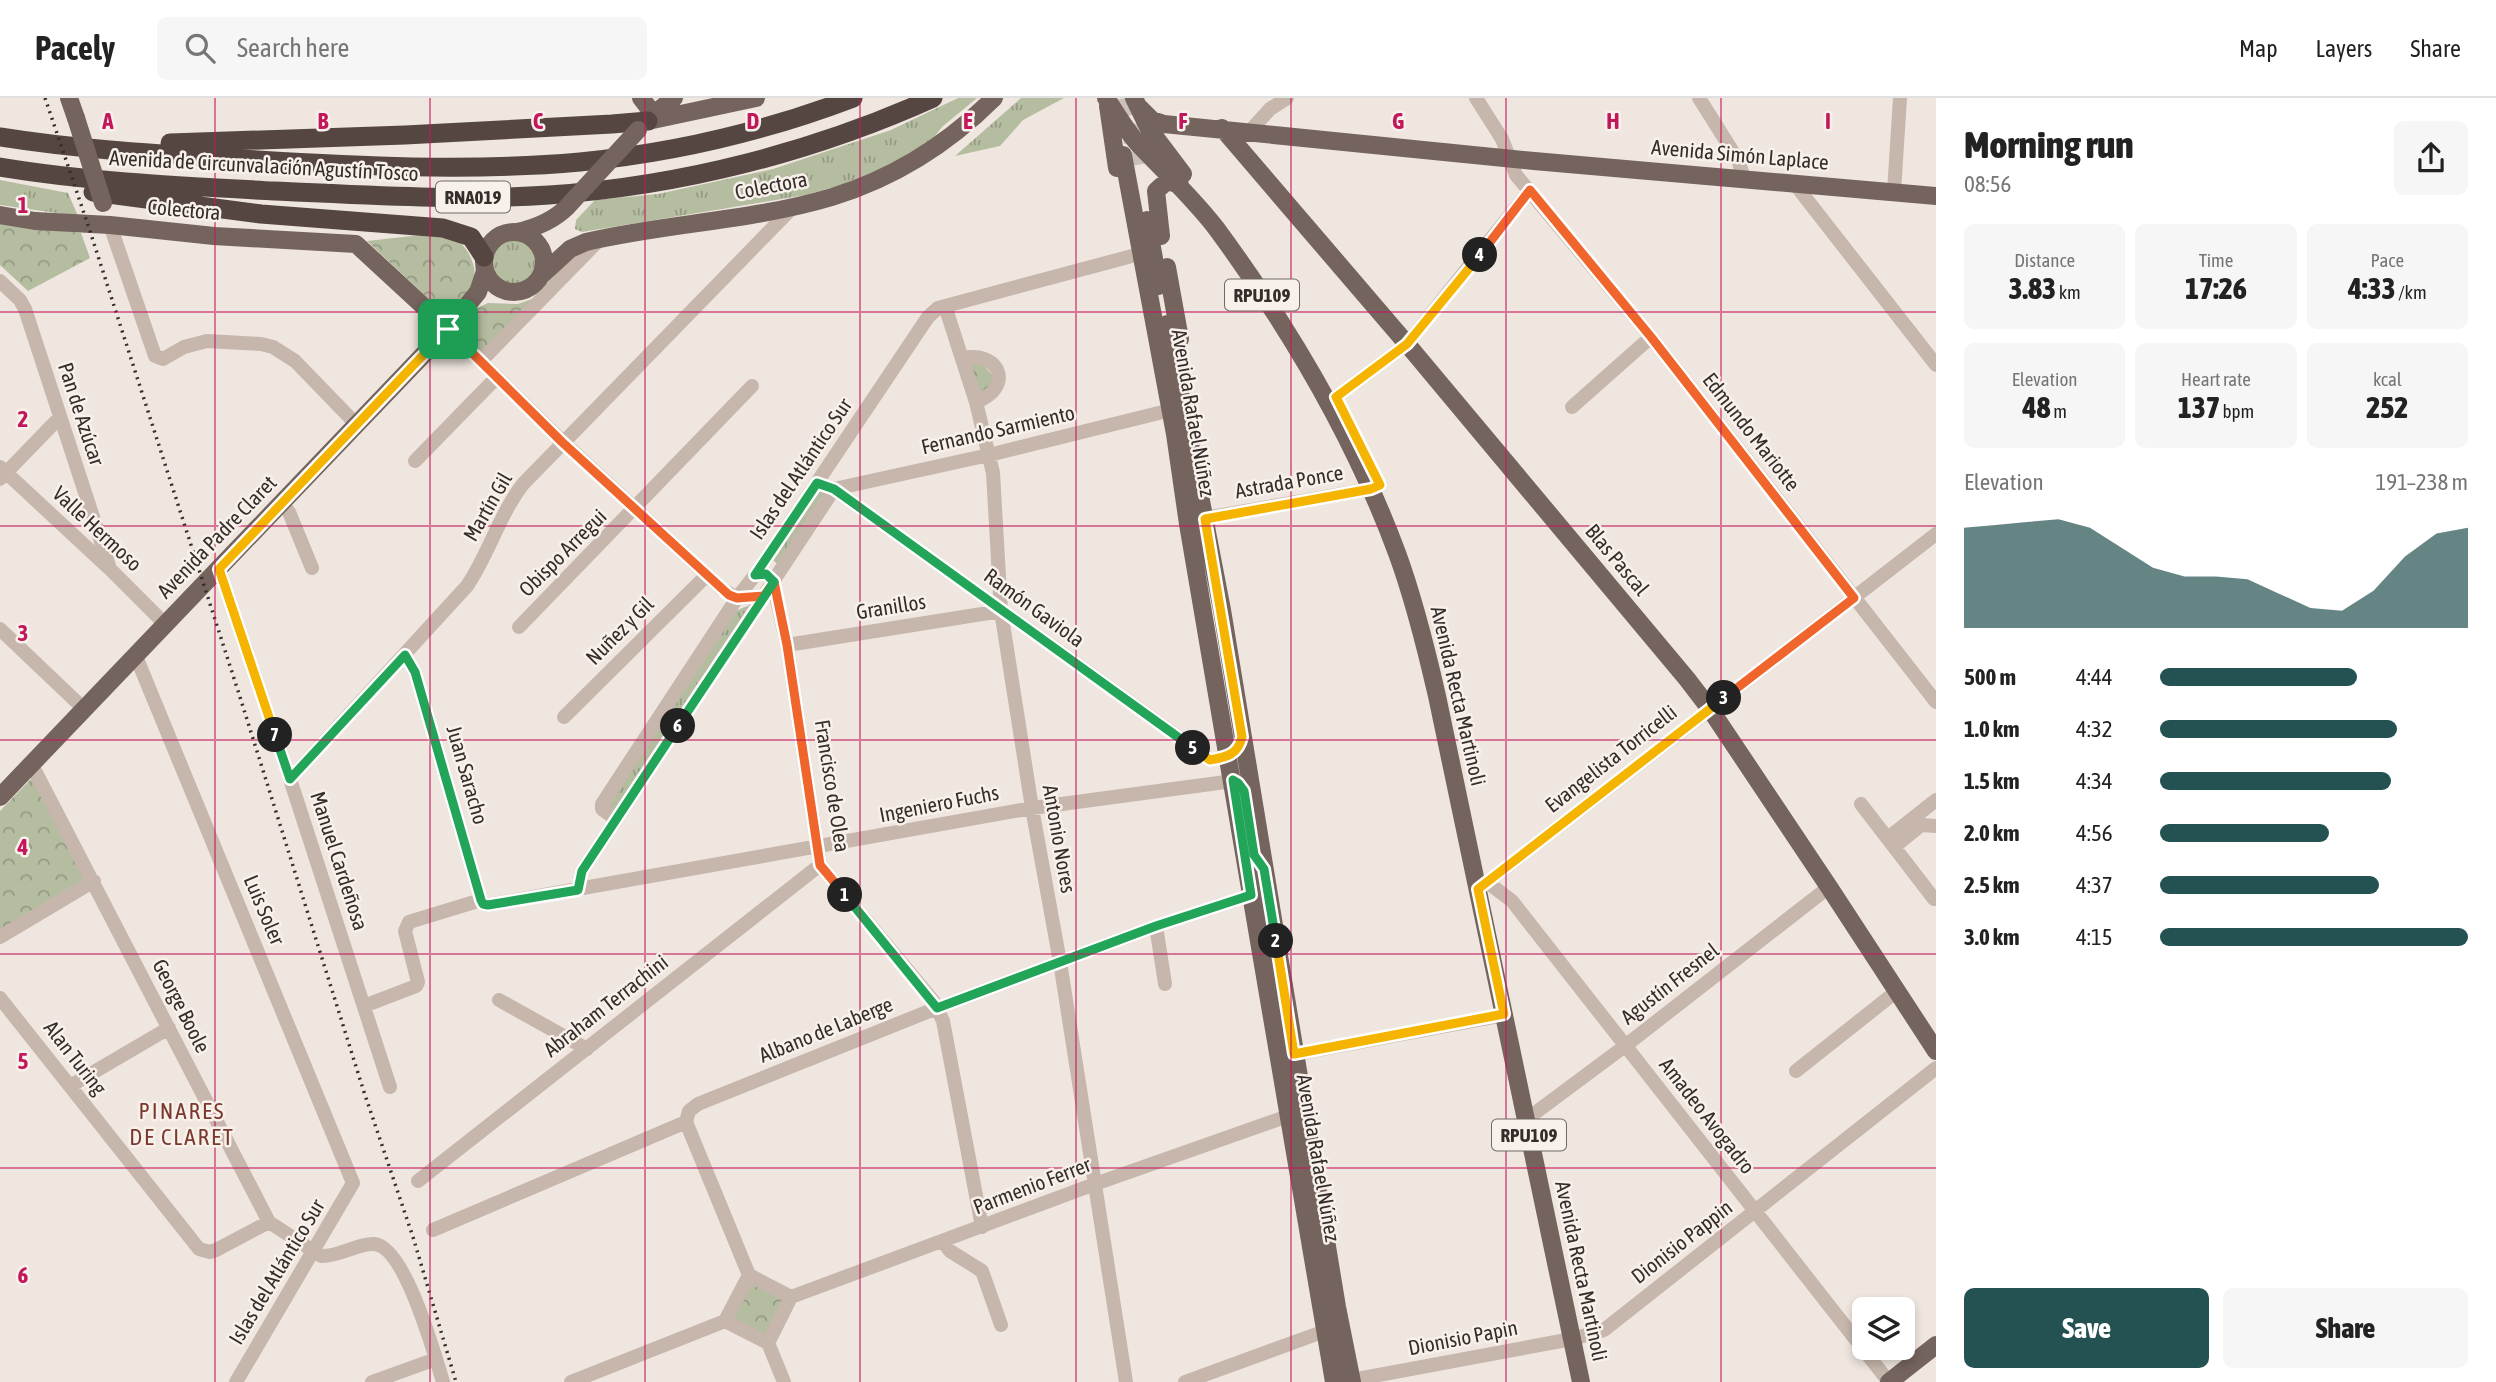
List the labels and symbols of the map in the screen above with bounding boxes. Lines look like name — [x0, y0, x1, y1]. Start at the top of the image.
text: A — [101, 108, 114, 134]
text: B — [318, 108, 329, 134]
text: C — [533, 108, 544, 134]
text: D — [747, 108, 760, 134]
text: E — [963, 108, 973, 134]
text: F — [1178, 108, 1188, 134]
text: G — [1392, 108, 1404, 134]
text: H — [1606, 108, 1620, 134]
text: I — [1825, 108, 1831, 134]
street label: Avenida Simón Laplace — [1650, 134, 1830, 174]
street label: Avenida de Circunvalación Agustín Tosco — [109, 145, 419, 185]
street label: Colectora — [733, 166, 809, 204]
road number: RNA019 — [436, 181, 510, 212]
text: 1 — [18, 192, 29, 218]
street label: Colectora — [147, 194, 222, 224]
pin: 4 — [1462, 238, 1498, 272]
road number: RPU109 — [1225, 280, 1299, 310]
pin — [418, 299, 478, 359]
street label: Avenida Rafael Núñez — [1167, 327, 1221, 499]
street label: Pan de Azúcar — [54, 359, 110, 469]
street label: Edmundo Mariotte — [1698, 368, 1805, 495]
street label: Islas del Atlántico Sur — [744, 393, 857, 543]
street label: Fernando Sarmiento — [919, 400, 1077, 458]
text: 2 — [18, 406, 28, 432]
street label: Astrada Ponce — [1233, 460, 1345, 502]
street label: Martín Gil — [458, 468, 517, 545]
street label: Avenida Padre Claret — [152, 470, 281, 602]
street label: Valle Hermoso — [48, 481, 147, 576]
street label: Obispo Arregui — [514, 504, 611, 601]
street label: Blas Pascal — [1581, 519, 1655, 600]
street label: Ramón Gaviola — [980, 563, 1089, 652]
street label: Granillos — [854, 589, 927, 623]
street label: Nuñez y Gil — [580, 591, 658, 669]
street label: Avenida Recta Martinoli — [1427, 604, 1491, 788]
text: 3 — [18, 620, 28, 646]
pin: 3 — [1706, 680, 1742, 716]
street label: Evangelista Torricelli — [1540, 699, 1681, 817]
pin: 6 — [660, 708, 696, 744]
pin: 7 — [258, 718, 292, 752]
street label: Francisco de Olea — [811, 718, 855, 854]
street label: Juan Saracho — [442, 723, 494, 827]
pin: 5 — [1176, 730, 1210, 766]
street label: Ingeniero Fuchs — [877, 780, 1000, 826]
street label: Antonio Nores — [1039, 783, 1081, 895]
street label: Manuel Cardeñosa — [306, 788, 374, 933]
text: 4 — [17, 834, 29, 860]
street label: Luis Soler — [240, 871, 291, 949]
pin: 1 — [828, 878, 862, 912]
pin: 2 — [1258, 924, 1294, 958]
street label: Agustín Fresnel — [1616, 937, 1723, 1029]
street label: Abraham Terrachini — [539, 949, 672, 1061]
street label: George Boole — [148, 955, 216, 1056]
street label: Albano de Laberge — [755, 991, 896, 1067]
street label: Alan Turing — [39, 1016, 112, 1099]
text: 5 — [18, 1048, 29, 1074]
street label: Amadeo Avogadro — [1655, 1053, 1760, 1178]
street label: Avenida Rafael Núñez — [1292, 1072, 1346, 1244]
district label: PINARES DE CLARET — [129, 1098, 235, 1150]
road number: RPU109 — [1492, 1119, 1566, 1150]
street label: Parmenio Ferrer — [969, 1151, 1095, 1218]
street label: Avenida Recta Martinoli — [1551, 1179, 1613, 1363]
street label: Islas del Atlántico Sur — [223, 1194, 329, 1348]
street label: Dionisio Pappin — [1626, 1194, 1736, 1288]
text: 6 — [18, 1262, 29, 1288]
street label: Dionisio Papin — [1406, 1315, 1520, 1359]

